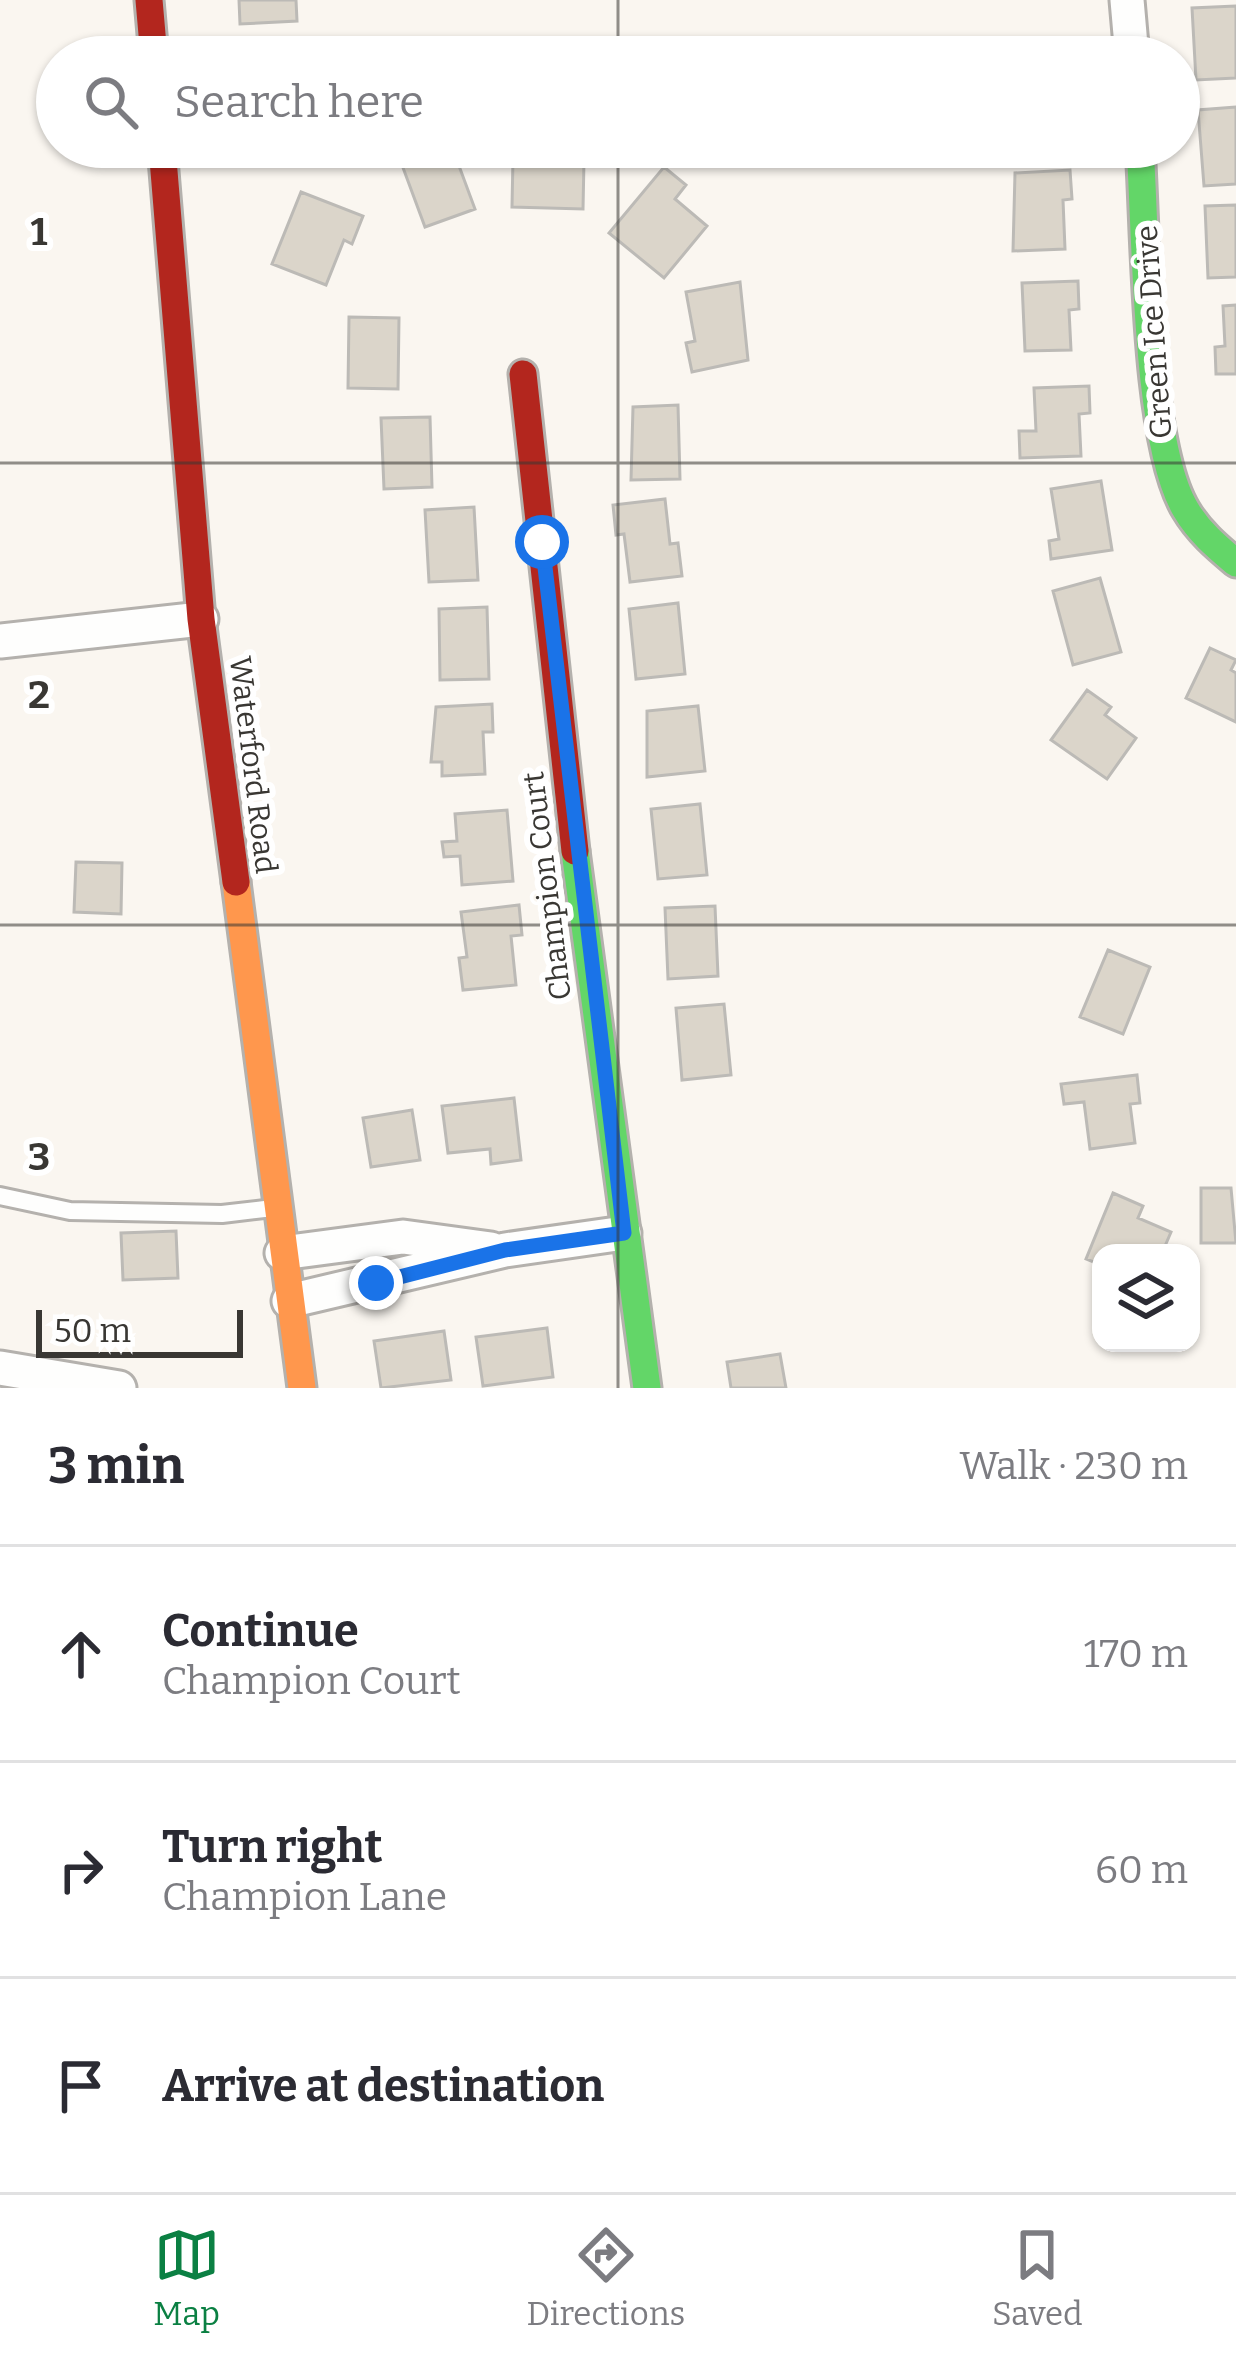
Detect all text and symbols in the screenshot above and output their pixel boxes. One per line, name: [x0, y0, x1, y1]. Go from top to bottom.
search box: [36, 36, 1200, 168]
icon: search: [78, 69, 144, 135]
text: Search here: [174, 75, 424, 129]
text: 1: [31, 209, 48, 255]
street label: Green Ice Drive: [1129, 224, 1179, 440]
route start: [515, 515, 569, 569]
street label: Waterford Road: [222, 654, 284, 876]
text: 2: [28, 672, 50, 718]
street label: Champion Court: [515, 770, 579, 1002]
text: 3: [28, 1134, 50, 1180]
map controls: [1092, 1244, 1200, 1352]
button: layers: [1092, 1244, 1200, 1352]
route end: [349, 1256, 403, 1310]
scale bar: [36, 1304, 243, 1357]
text: 50 m: [54, 1311, 131, 1351]
text: 3 min: [48, 1435, 184, 1497]
text: Walk · 230 m: [959, 1443, 1188, 1489]
text: Continue: [162, 1604, 359, 1658]
icon: ahead: [48, 1621, 114, 1687]
text: 170 m: [1084, 1631, 1188, 1677]
text: Champion Court: [162, 1658, 461, 1704]
text: Turn right: [162, 1820, 382, 1874]
icon: right: [48, 1837, 114, 1903]
text: 60 m: [1095, 1847, 1188, 1893]
text: Champion Lane: [162, 1874, 447, 1920]
icon: arrive: [48, 2053, 114, 2119]
text: Arrive at destination: [162, 2059, 604, 2113]
tab: Map: [153, 2222, 220, 2334]
tab: Directions: [527, 2222, 685, 2334]
tab: Saved: [992, 2222, 1083, 2334]

